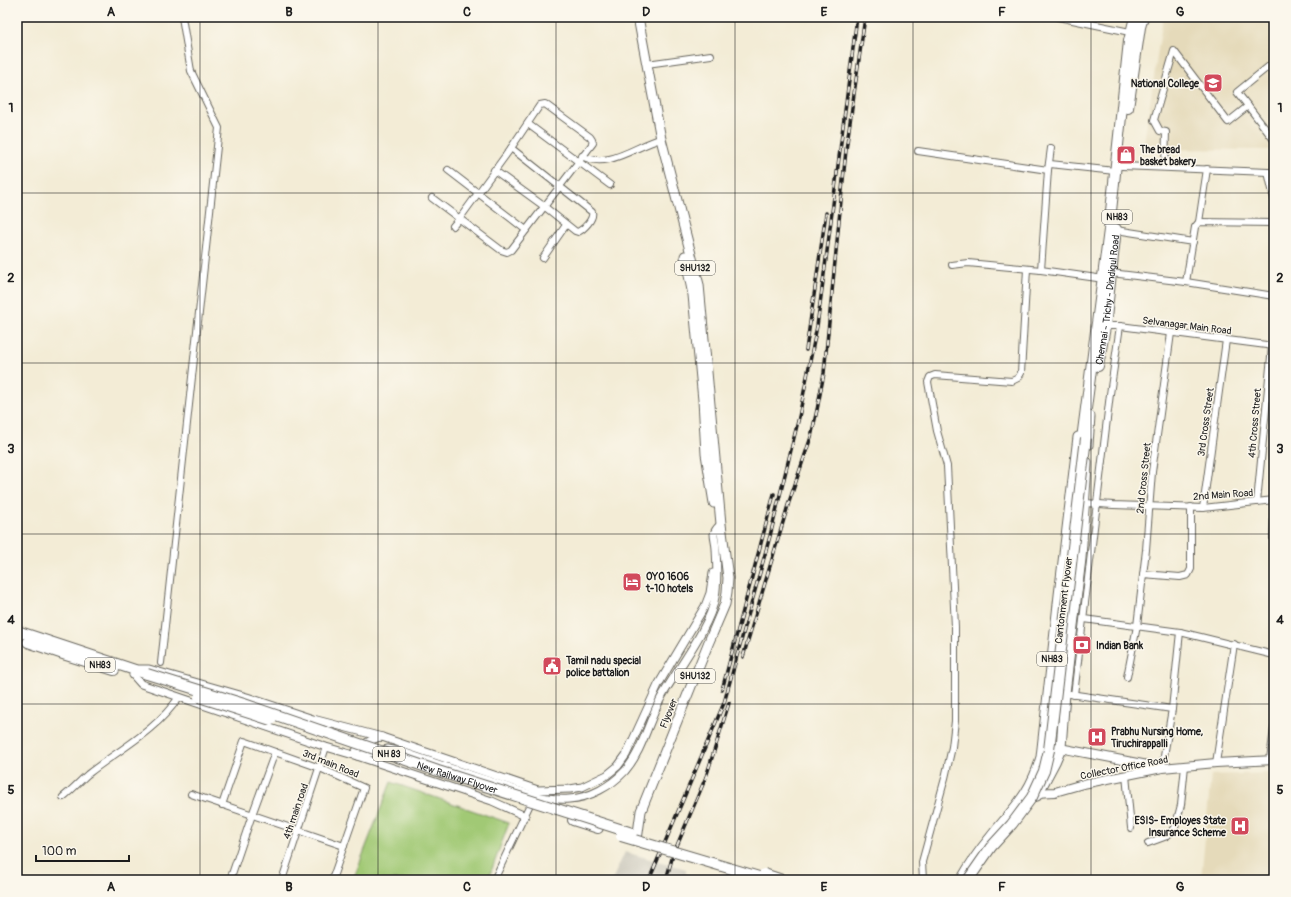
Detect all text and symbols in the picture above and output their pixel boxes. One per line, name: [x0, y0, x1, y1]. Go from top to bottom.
text: A: [107, 4, 116, 20]
text: B: [285, 4, 293, 20]
text: C: [463, 4, 471, 20]
text: D: [642, 4, 650, 20]
text: E: [821, 4, 828, 20]
text: F: [998, 4, 1006, 20]
text: G: [1176, 4, 1185, 20]
school or university icon: National College: [1202, 72, 1224, 94]
place label: National College: [1131, 78, 1200, 90]
text: 1: [8, 100, 14, 116]
text: 1: [1277, 100, 1283, 116]
shop icon: The bread basket bakery: [1115, 144, 1137, 166]
place label: The bread basket bakery: [1139, 144, 1197, 168]
road number: NH83: [1102, 210, 1132, 224]
street label: Chennai - Trichy - Dindigul Road: [1093, 234, 1122, 366]
road number: SHU132: [675, 261, 715, 275]
text: 2: [7, 270, 15, 286]
text: 2: [1276, 270, 1284, 286]
street label: Selvanagar Main Road: [1142, 315, 1232, 337]
street label: 3rd Cross Street: [1195, 386, 1217, 457]
street label: 4th Cross Street: [1246, 387, 1264, 458]
text: 3: [7, 441, 15, 457]
street label: 2nd Cross Street: [1134, 441, 1154, 514]
text: 3: [1276, 441, 1284, 457]
street label: 2nd Main Road: [1193, 487, 1254, 503]
street label: Cantonment Flyover: [1053, 556, 1075, 644]
hotel icon: OYO 1606 t-10 hotels: [621, 571, 643, 593]
place label: OYO 1606 t-10 hotels: [645, 571, 694, 595]
text: 4: [7, 612, 15, 628]
text: 4: [1276, 612, 1284, 628]
bank icon: Indian Bank: [1071, 634, 1093, 656]
place label: Indian Bank: [1096, 640, 1144, 652]
road number: NH83: [1037, 652, 1067, 666]
public building icon: Tamil nadu special police battalion: [541, 655, 563, 677]
place label: Tamil nadu special police battalion: [565, 655, 641, 679]
road number: NH83: [85, 658, 115, 672]
road number: SHU132: [675, 669, 715, 683]
street label: Flyover: [658, 696, 680, 730]
hospital icon: Prabhu Nursing Home, Tiruchirappalli: [1086, 726, 1108, 748]
place label: Prabhu Nursing Home, Tiruchirappalli: [1110, 726, 1203, 750]
street label: 3rd main Road: [301, 747, 361, 781]
road number: NH 83: [373, 747, 405, 761]
street label: Collector Office Road: [1079, 754, 1169, 782]
street label: New Railway Flyover: [415, 759, 499, 797]
text: 5: [7, 782, 15, 798]
street label: 4th main road: [281, 782, 311, 841]
text: 5: [1276, 782, 1284, 798]
place label: ESIS- Employes State Insurance Scheme: [1134, 815, 1227, 839]
hospital icon: ESIS- Employes State Insurance Scheme: [1229, 815, 1251, 837]
scale bar: [36, 837, 129, 863]
text: 100 m: [42, 844, 77, 859]
text: A: [107, 879, 116, 895]
text: B: [285, 879, 293, 895]
text: C: [463, 879, 471, 895]
text: D: [642, 879, 650, 895]
text: E: [821, 879, 828, 895]
text: F: [998, 879, 1006, 895]
text: G: [1176, 879, 1185, 895]

